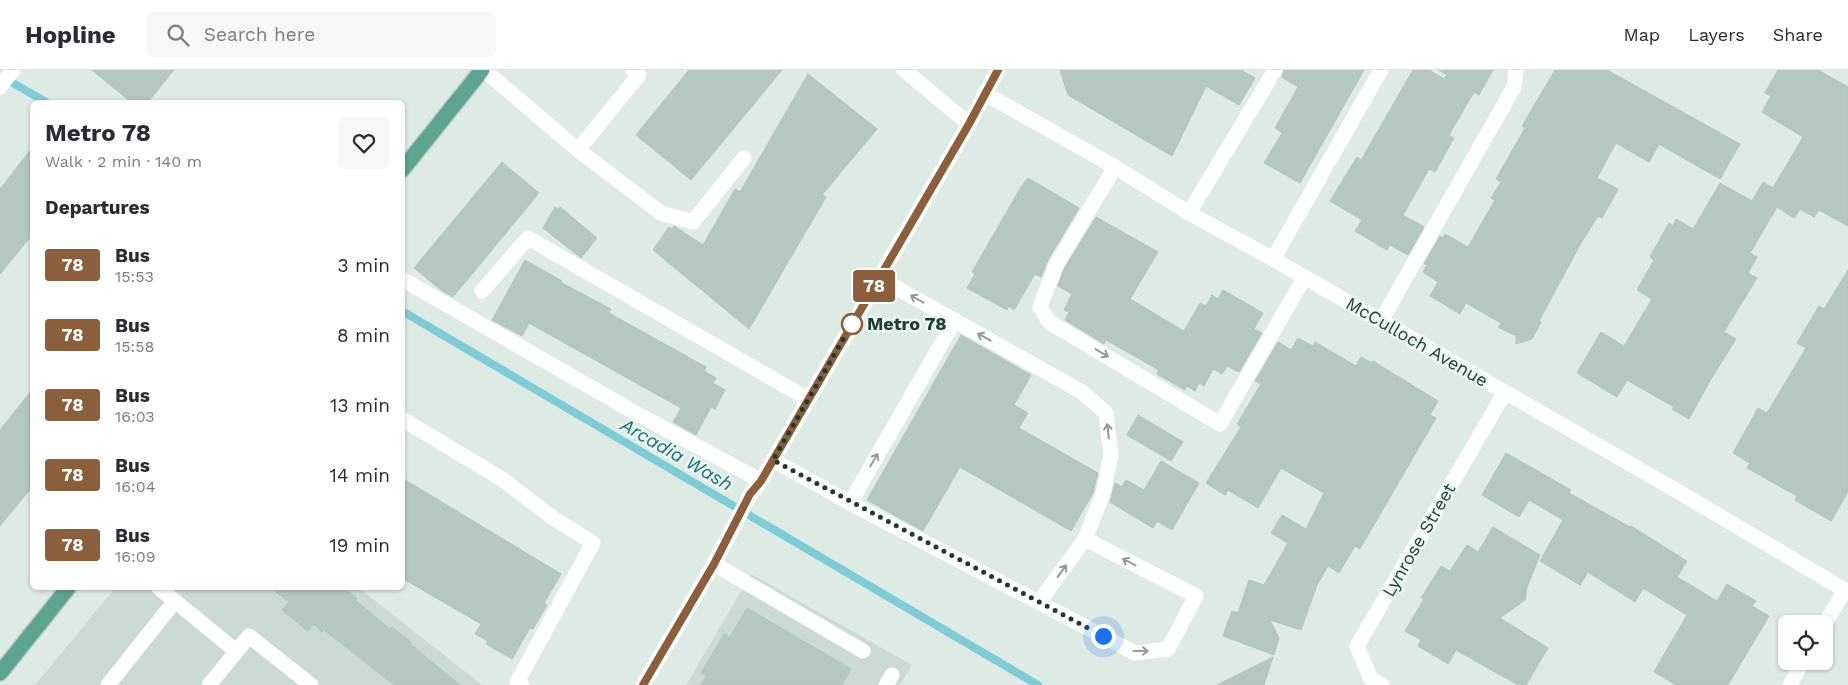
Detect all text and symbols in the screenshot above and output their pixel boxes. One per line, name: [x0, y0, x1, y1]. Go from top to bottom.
search box: [146, 12, 496, 57]
text: Hopline: [25, 21, 116, 49]
icon: search: [164, 21, 192, 49]
text: Search here: [204, 23, 315, 46]
text: Map: [1623, 24, 1660, 45]
text: Layers: [1688, 24, 1745, 45]
text: Share: [1773, 24, 1823, 45]
button: heart: [338, 117, 390, 169]
text: Metro 78: [45, 119, 151, 147]
text: Walk · 2 min · 140 m: [45, 152, 202, 171]
text: Departures: [45, 196, 150, 219]
text: Bus: [115, 244, 150, 267]
text: 78: [62, 254, 83, 275]
text: 3 min: [338, 254, 390, 277]
text: 15:53: [115, 267, 154, 286]
line badge: 78: [852, 270, 896, 302]
text: 78: [863, 275, 885, 296]
street label: McCulloch Avenue: [1342, 292, 1492, 391]
one-way arrow: [910, 293, 924, 303]
marker: Metro 78: [841, 313, 863, 335]
place label: Metro 78: [867, 313, 946, 334]
text: Bus: [115, 314, 150, 337]
text: 78: [62, 324, 83, 345]
text: 8 min: [337, 324, 390, 347]
one-way arrow: [978, 331, 992, 341]
text: 15:58: [115, 337, 154, 356]
one-way arrow: [1094, 349, 1108, 359]
text: Bus: [115, 384, 150, 407]
text: 78: [62, 394, 83, 415]
text: 13 min: [330, 394, 390, 417]
text: 16:03: [115, 407, 155, 426]
water label: Arcadia Wash: [616, 413, 737, 496]
one-way arrow: [1103, 423, 1113, 439]
text: Bus: [115, 454, 150, 477]
one-way arrow: [870, 454, 880, 468]
text: 78: [62, 464, 83, 485]
text: 14 min: [330, 464, 390, 487]
text: 16:04: [115, 477, 155, 496]
street label: Lynrose Street: [1378, 479, 1460, 600]
text: Bus: [115, 524, 150, 547]
text: 78: [62, 534, 83, 555]
text: 19 min: [329, 534, 390, 557]
text: 16:09: [115, 547, 156, 566]
one-way arrow: [1122, 557, 1137, 566]
one-way arrow: [1057, 564, 1067, 578]
map controls: [1778, 615, 1833, 670]
button: locate: [1778, 615, 1833, 670]
your location: [1091, 624, 1116, 649]
one-way arrow: [1133, 646, 1149, 656]

